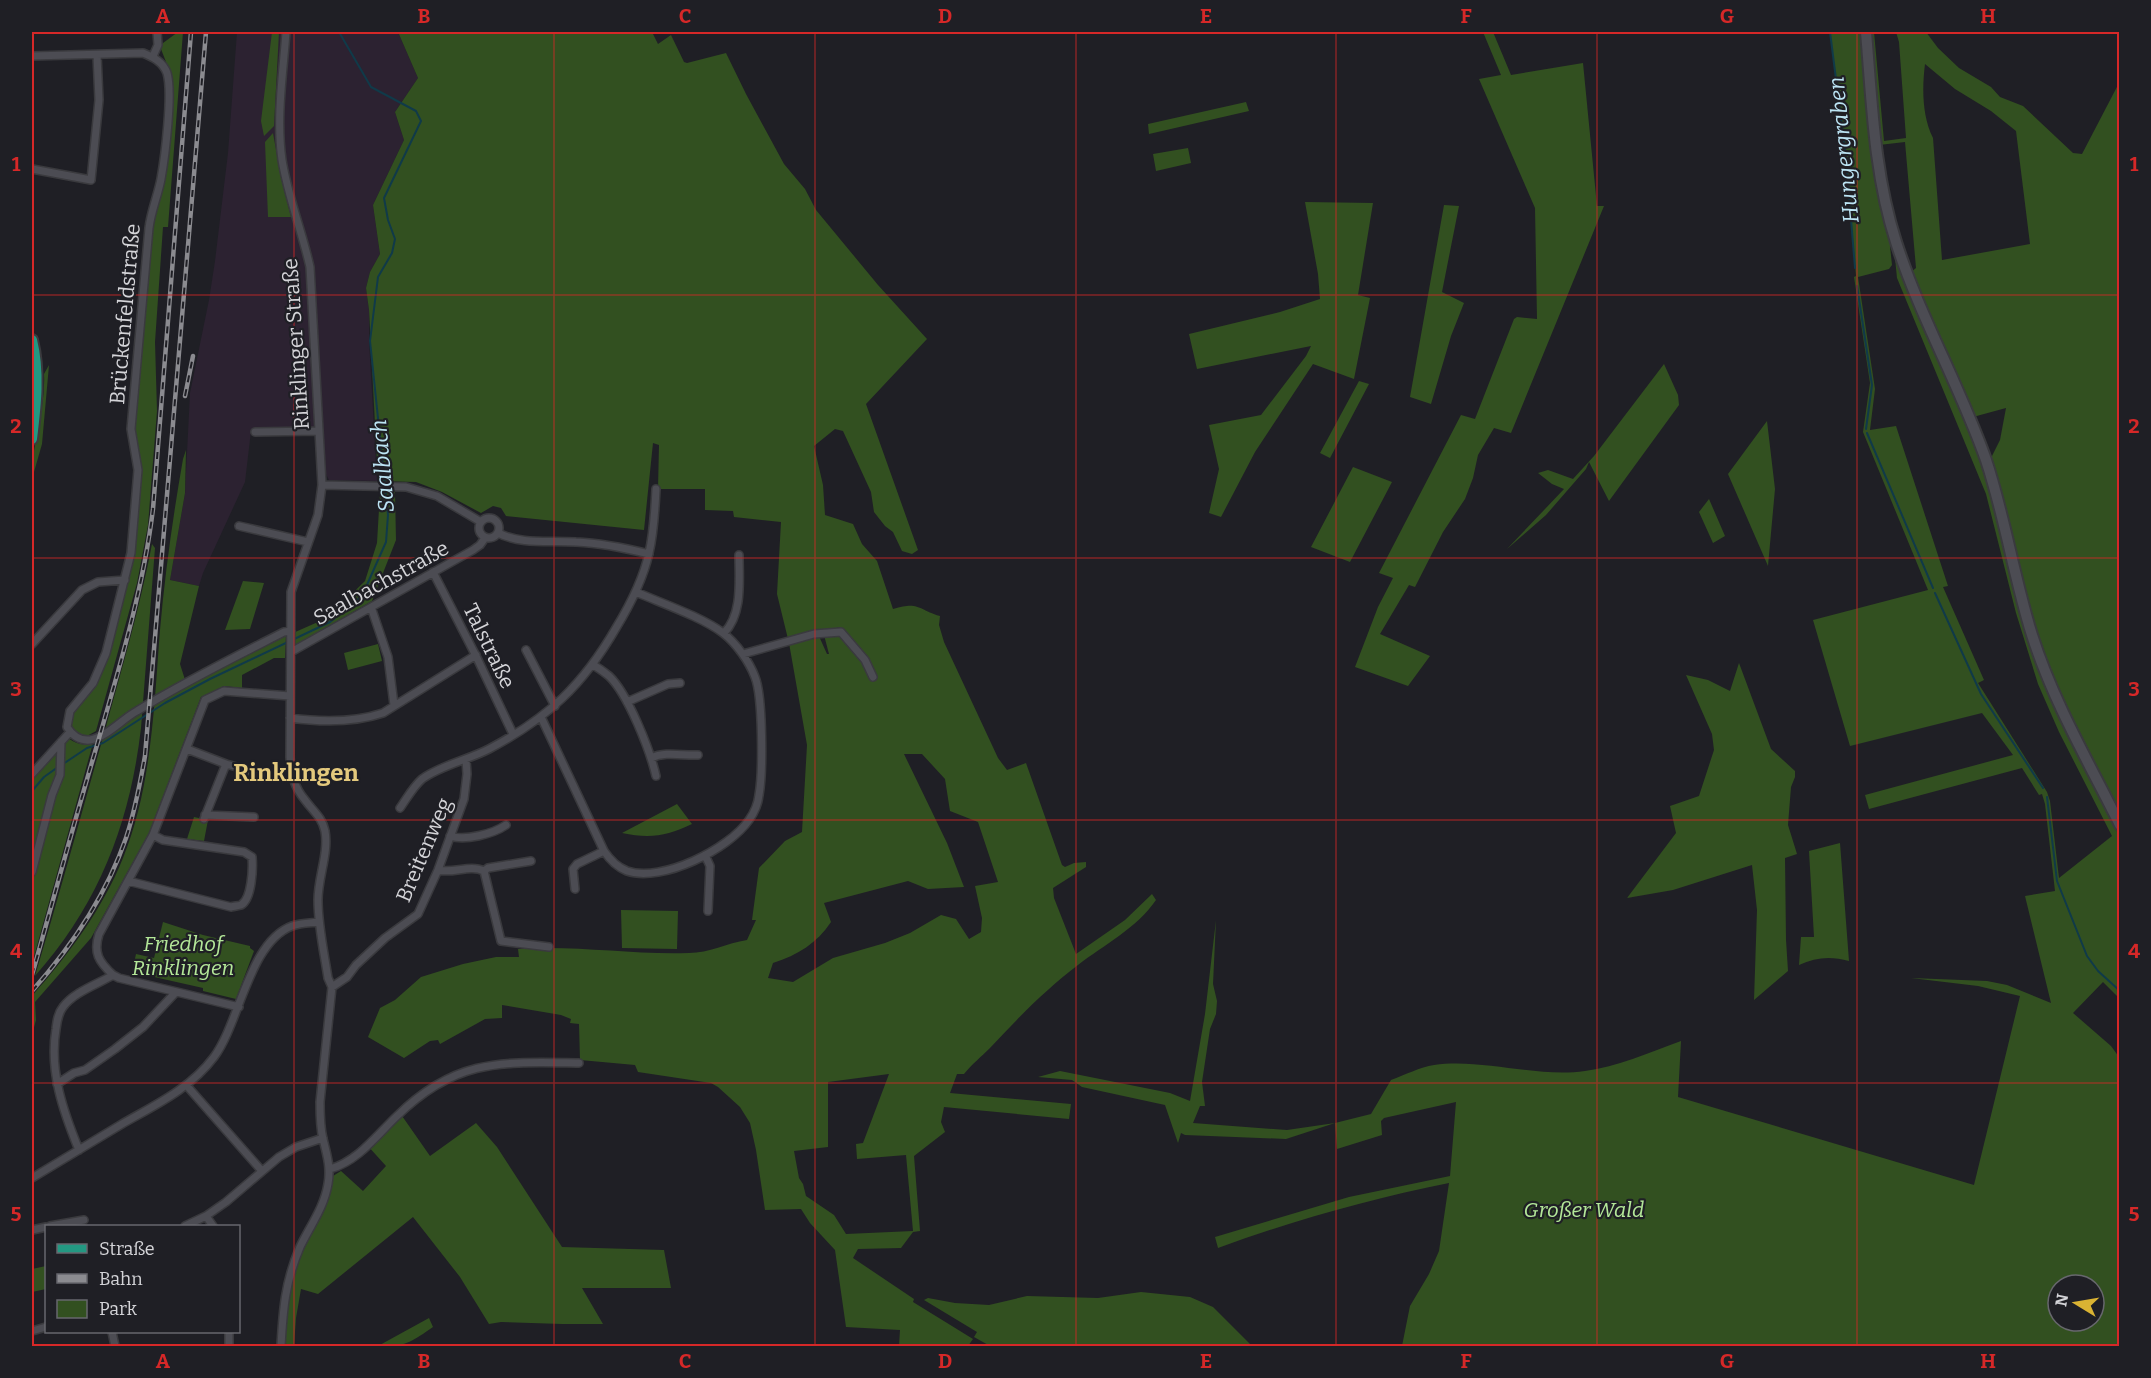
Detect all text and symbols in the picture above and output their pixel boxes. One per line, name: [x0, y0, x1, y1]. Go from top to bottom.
text: A: [156, 4, 171, 28]
text: B: [418, 4, 431, 28]
text: C: [679, 4, 691, 28]
text: D: [938, 4, 952, 28]
text: E: [1200, 4, 1212, 28]
text: F: [1460, 4, 1472, 28]
text: G: [1720, 4, 1734, 28]
text: H: [1980, 4, 1996, 28]
water label: Hungergraben: [1822, 75, 1865, 224]
text: 1: [12, 152, 21, 176]
text: 1: [2130, 152, 2139, 176]
street label: Brückenfeldstraße: [104, 222, 146, 406]
street label: Rinklinger Straße: [277, 257, 315, 431]
text: 2: [10, 414, 22, 438]
text: 2: [2128, 414, 2140, 438]
water label: Saalbach: [365, 418, 400, 513]
street label: Saalbachstraße: [309, 535, 453, 631]
street label: Talstraße: [457, 599, 521, 693]
text: 3: [10, 677, 22, 701]
text: 3: [2128, 677, 2140, 701]
district label: Rinklingen: [233, 759, 359, 787]
street label: Breitenweg: [390, 794, 458, 906]
park label: Friedhof Rinklingen: [132, 931, 234, 981]
text: 4: [10, 939, 22, 963]
text: 4: [2128, 939, 2140, 963]
park label: Großer Wald: [1524, 1197, 1644, 1223]
text: 5: [11, 1202, 22, 1226]
text: 5: [2129, 1202, 2140, 1226]
legend: [45, 1225, 240, 1333]
text: Straße: [99, 1238, 155, 1260]
text: Bahn: [99, 1268, 143, 1290]
north arrow: [2046, 1273, 2106, 1333]
text: N: [2051, 1292, 2072, 1308]
text: Park: [99, 1298, 138, 1320]
text: A: [156, 1349, 171, 1373]
text: B: [418, 1349, 431, 1373]
text: C: [679, 1349, 691, 1373]
text: D: [938, 1349, 952, 1373]
text: E: [1200, 1349, 1212, 1373]
text: F: [1460, 1349, 1472, 1373]
text: G: [1720, 1349, 1734, 1373]
text: H: [1980, 1349, 1996, 1373]

